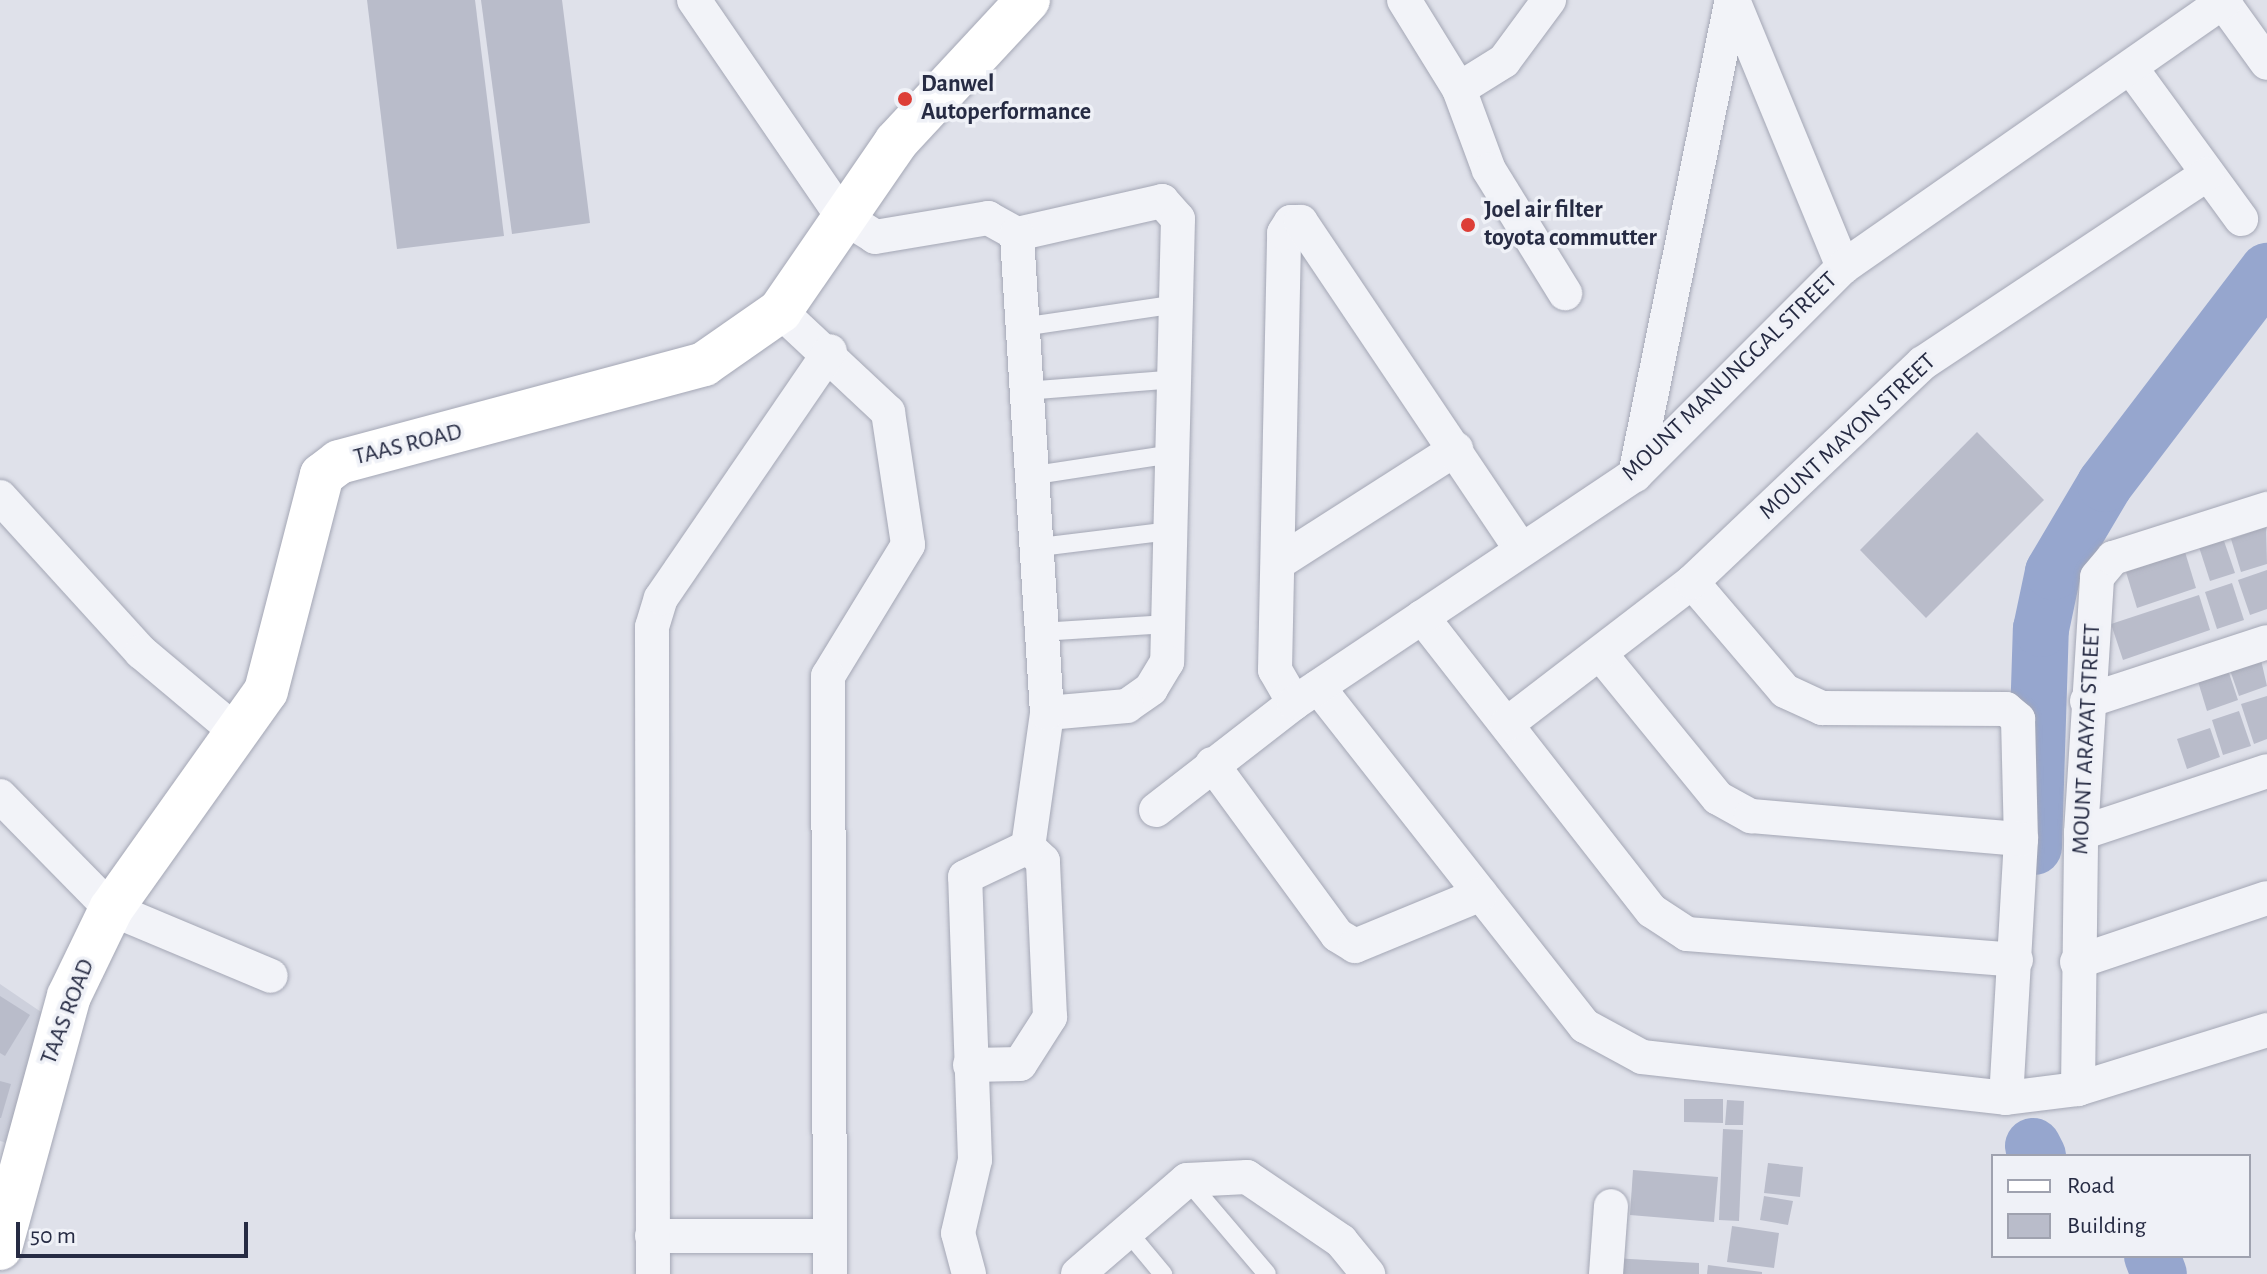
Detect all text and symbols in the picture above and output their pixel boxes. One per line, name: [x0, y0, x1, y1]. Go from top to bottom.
place label: Danwel Autoperformance: [921, 71, 1091, 127]
marker: Danwel Autoperformance: [896, 90, 914, 108]
place label: Joel air filter toyota commutter: [1484, 197, 1657, 253]
marker: Joel air filter toyota commutter: [1459, 216, 1477, 234]
street label: MOUNT MANUNGGAL STREET: [1616, 266, 1844, 488]
street label: MOUNT MAYON STREET: [1754, 348, 1942, 526]
street label: TAAS ROAD: [351, 418, 465, 472]
street label: MOUNT ARAYAT STREET: [2067, 623, 2107, 855]
street label: TAAS ROAD: [35, 955, 101, 1069]
legend: [1991, 1154, 2251, 1258]
text: Road: [2067, 1174, 2115, 1198]
scale bar: [20, 1206, 252, 1256]
text: Building: [2067, 1214, 2146, 1238]
text: 50 m: [30, 1224, 76, 1248]

